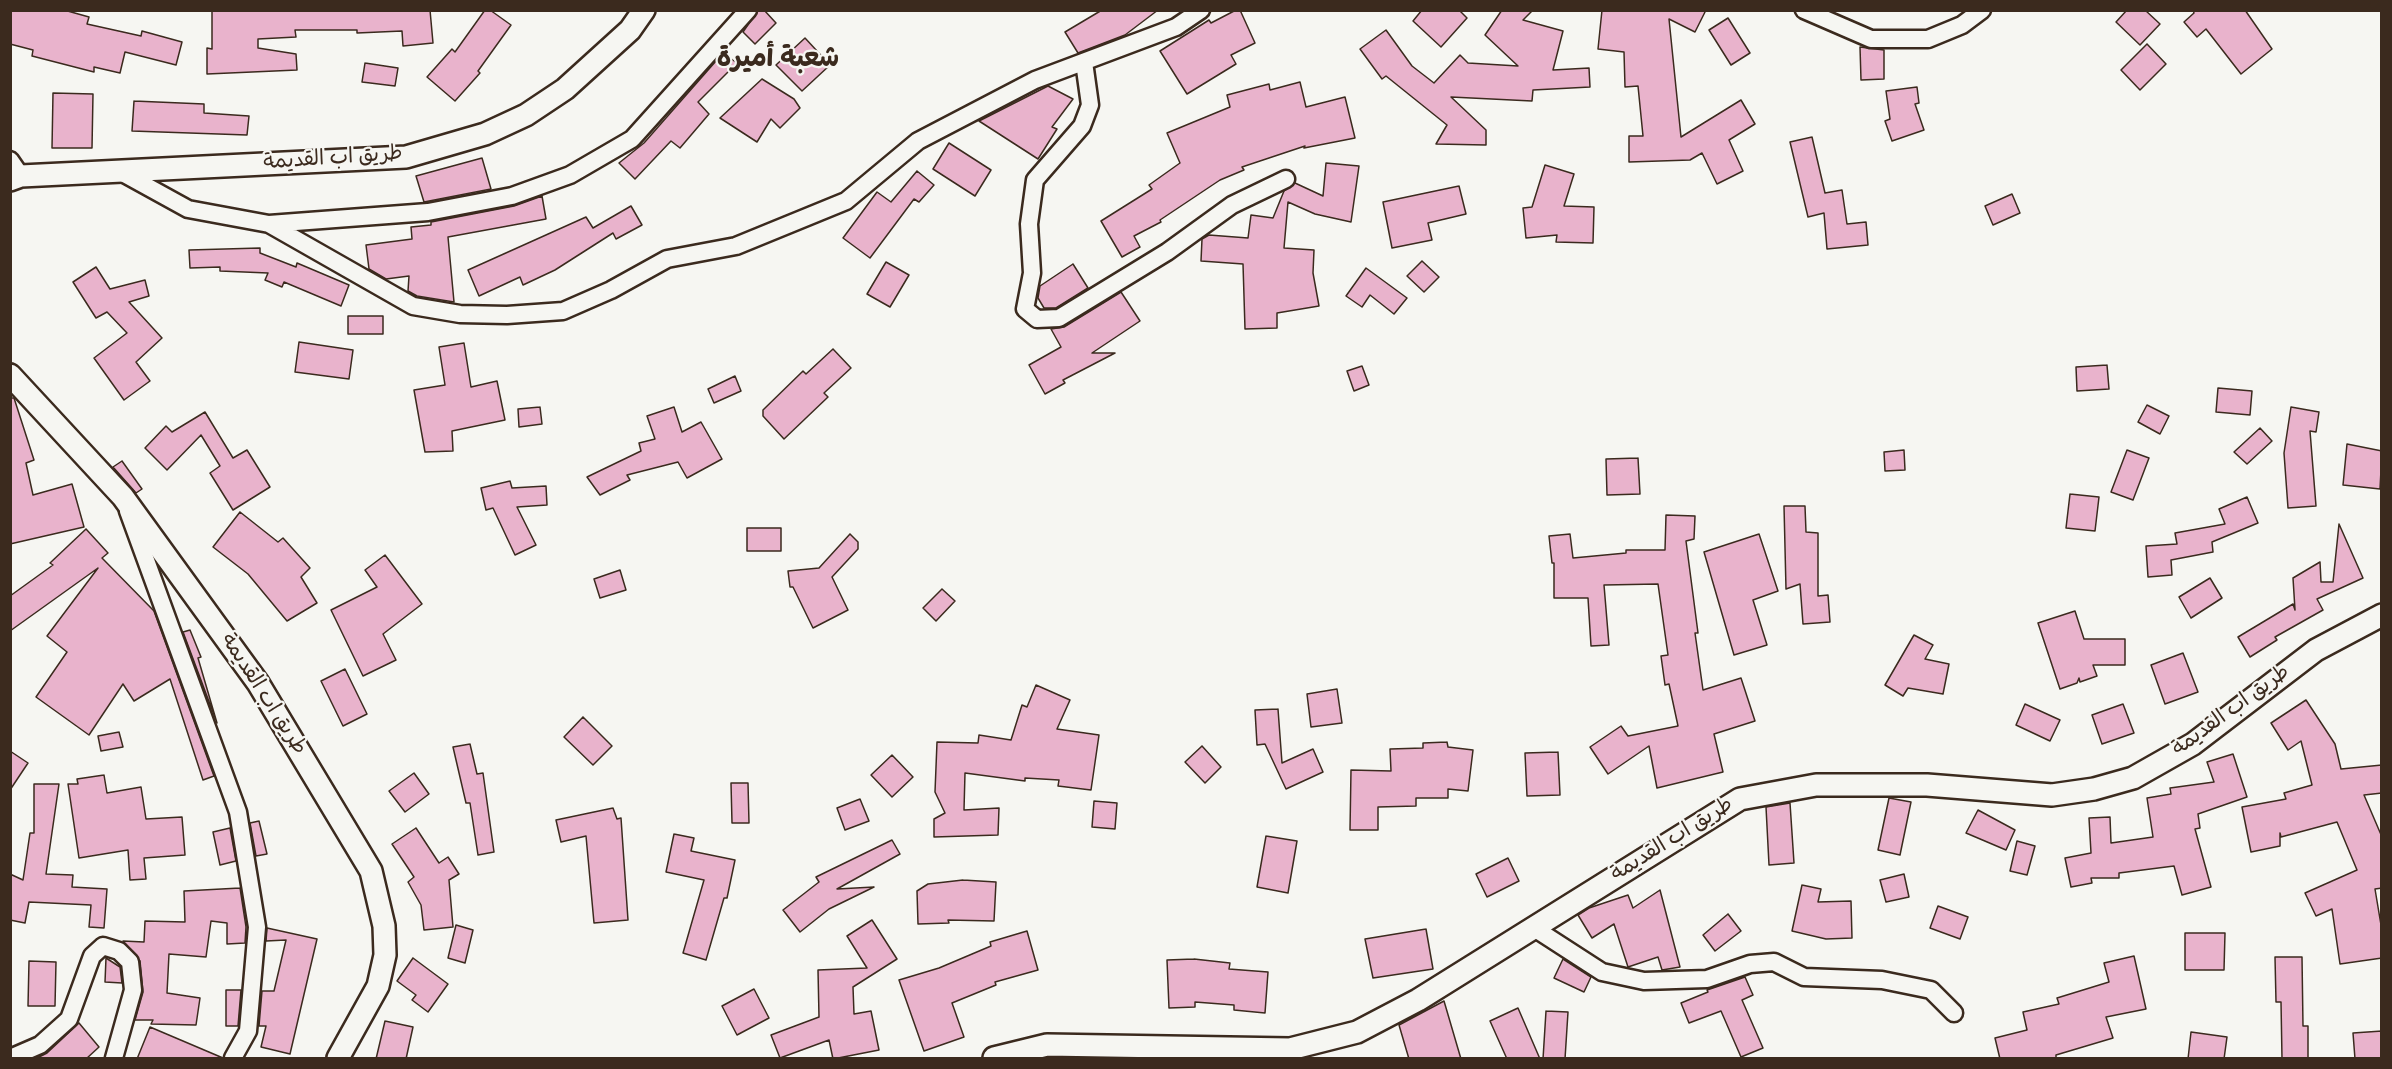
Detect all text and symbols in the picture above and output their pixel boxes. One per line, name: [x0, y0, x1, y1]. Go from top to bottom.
district label: شعبة أميرة: [717, 46, 839, 78]
street label: طريق اب القديمة: [263, 143, 403, 177]
street label: طريق اب القديمة: [213, 630, 311, 760]
street label: طريق اب القديمة: [2168, 661, 2296, 763]
street label: طريق اب القديمة: [1607, 793, 1739, 889]

